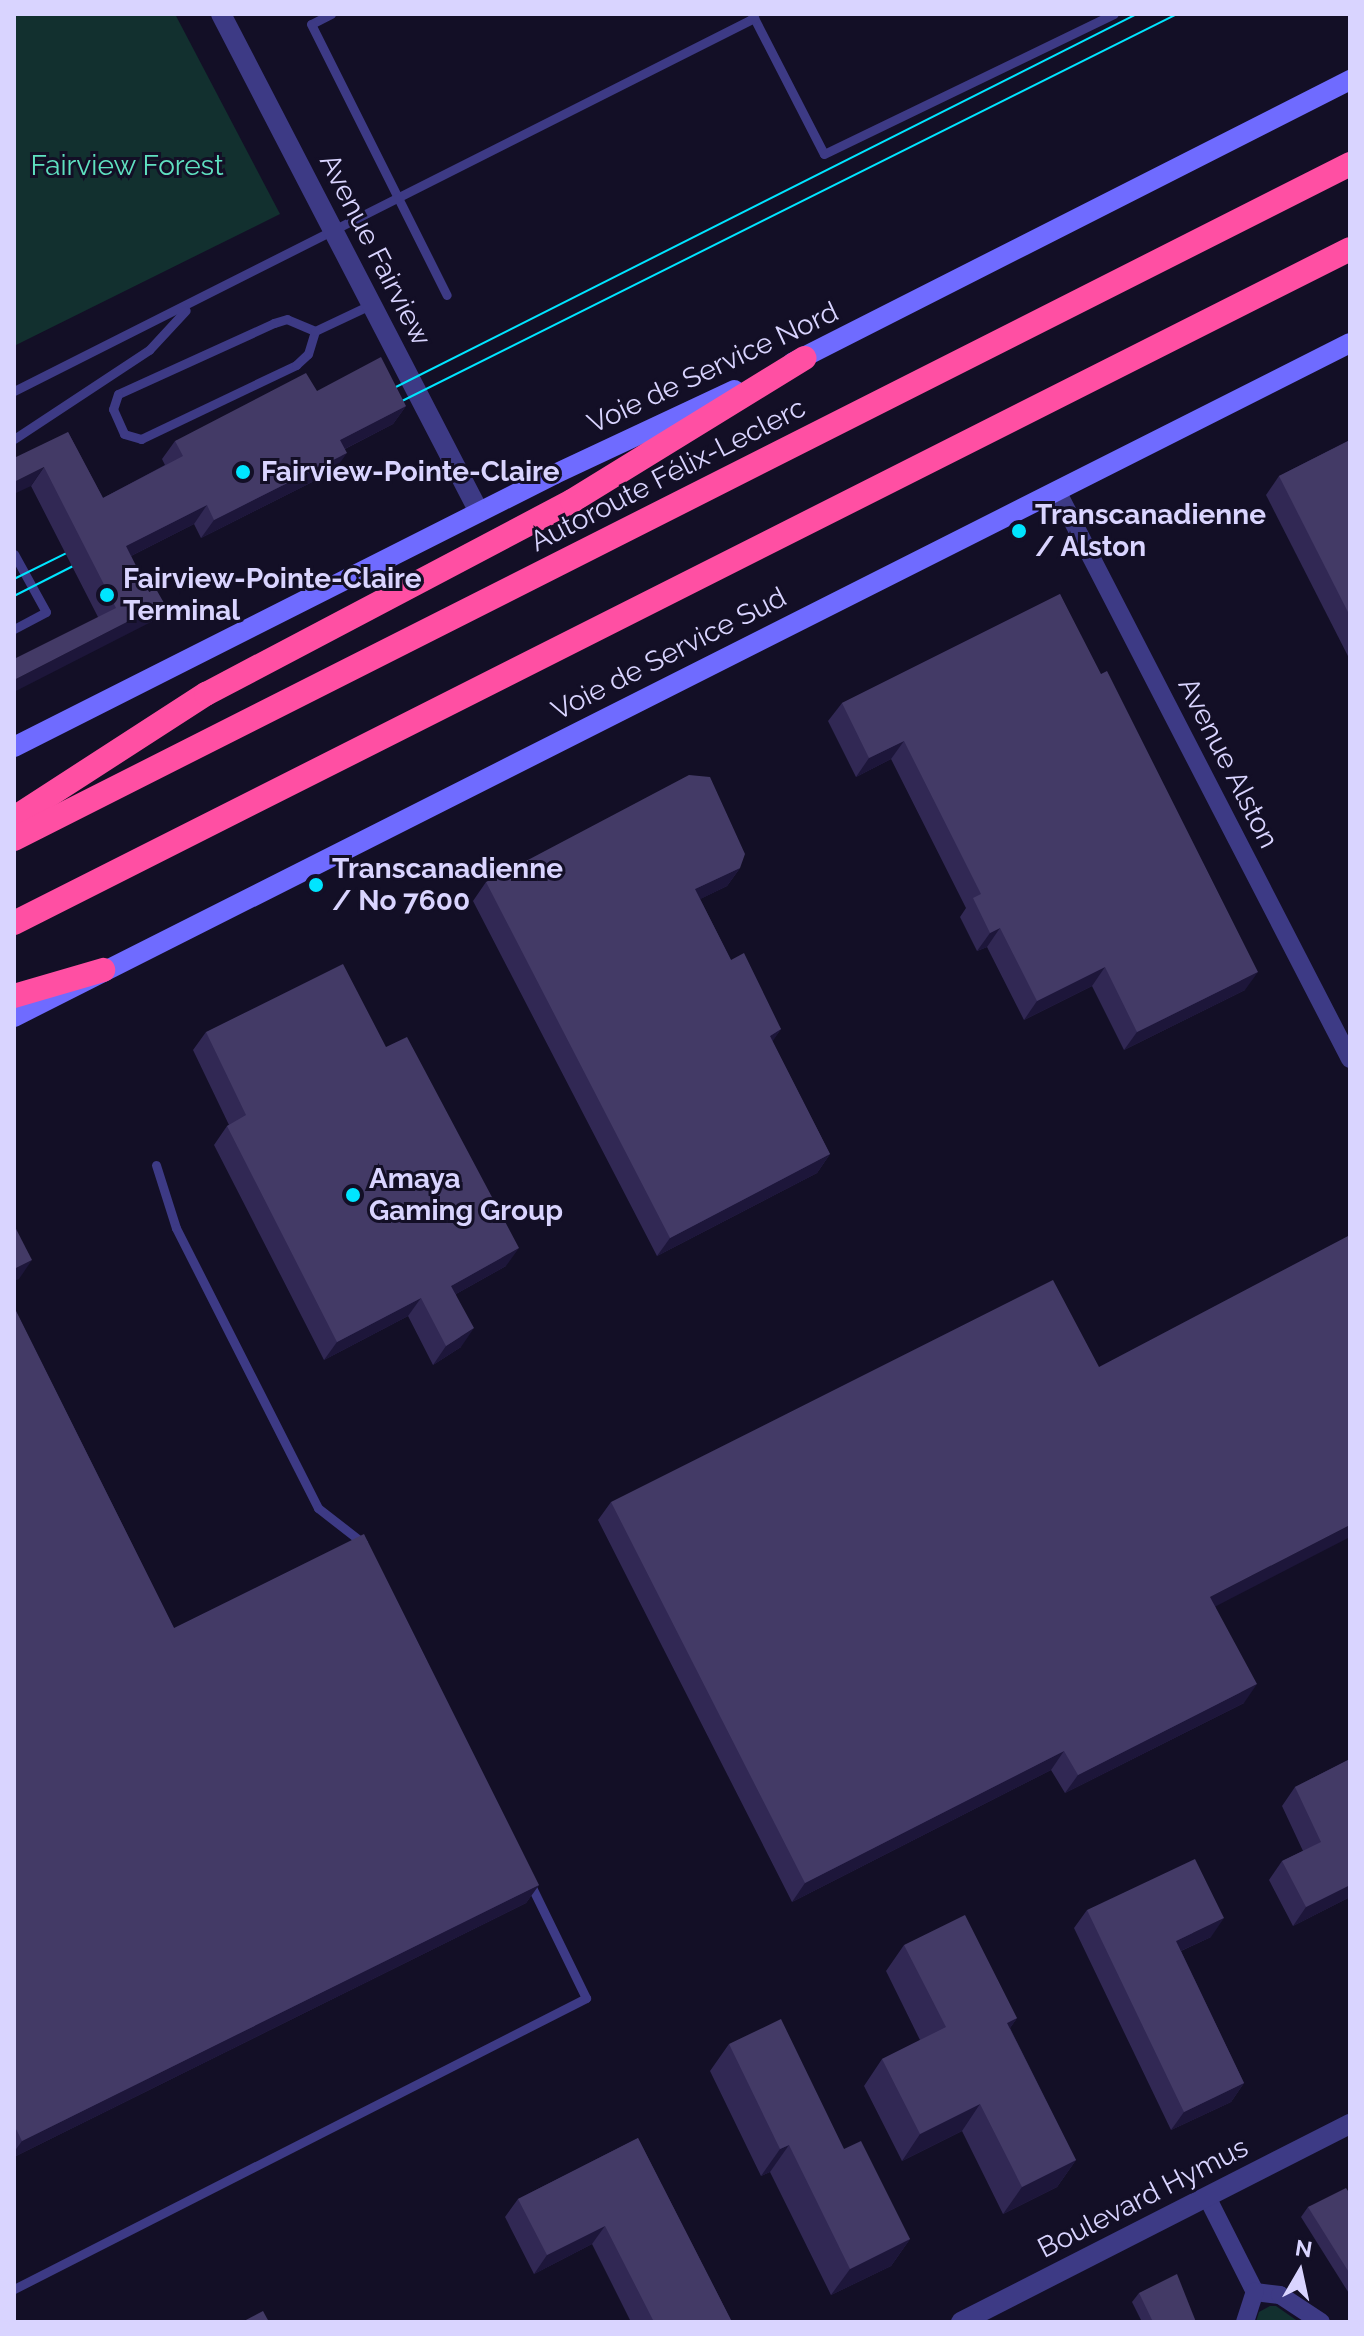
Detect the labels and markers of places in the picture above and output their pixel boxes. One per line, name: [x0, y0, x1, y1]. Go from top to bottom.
place label: Fairview-Pointe-Claire: [261, 455, 560, 489]
marker: Fairview-Pointe-Claire: [232, 461, 254, 483]
place label: Transcanadienne / Alston: [1035, 498, 1266, 564]
marker: Transcanadienne / Alston: [1010, 522, 1028, 540]
place label: Fairview-Pointe-Claire Terminal: [123, 562, 422, 628]
marker: Fairview-Pointe-Claire Terminal: [98, 586, 116, 604]
place label: Transcanadienne / No 7600: [332, 852, 563, 918]
marker: Transcanadienne / No 7600: [307, 876, 325, 894]
place label: Amaya Gaming Group: [369, 1162, 563, 1228]
marker: Amaya Gaming Group: [344, 1186, 362, 1204]

